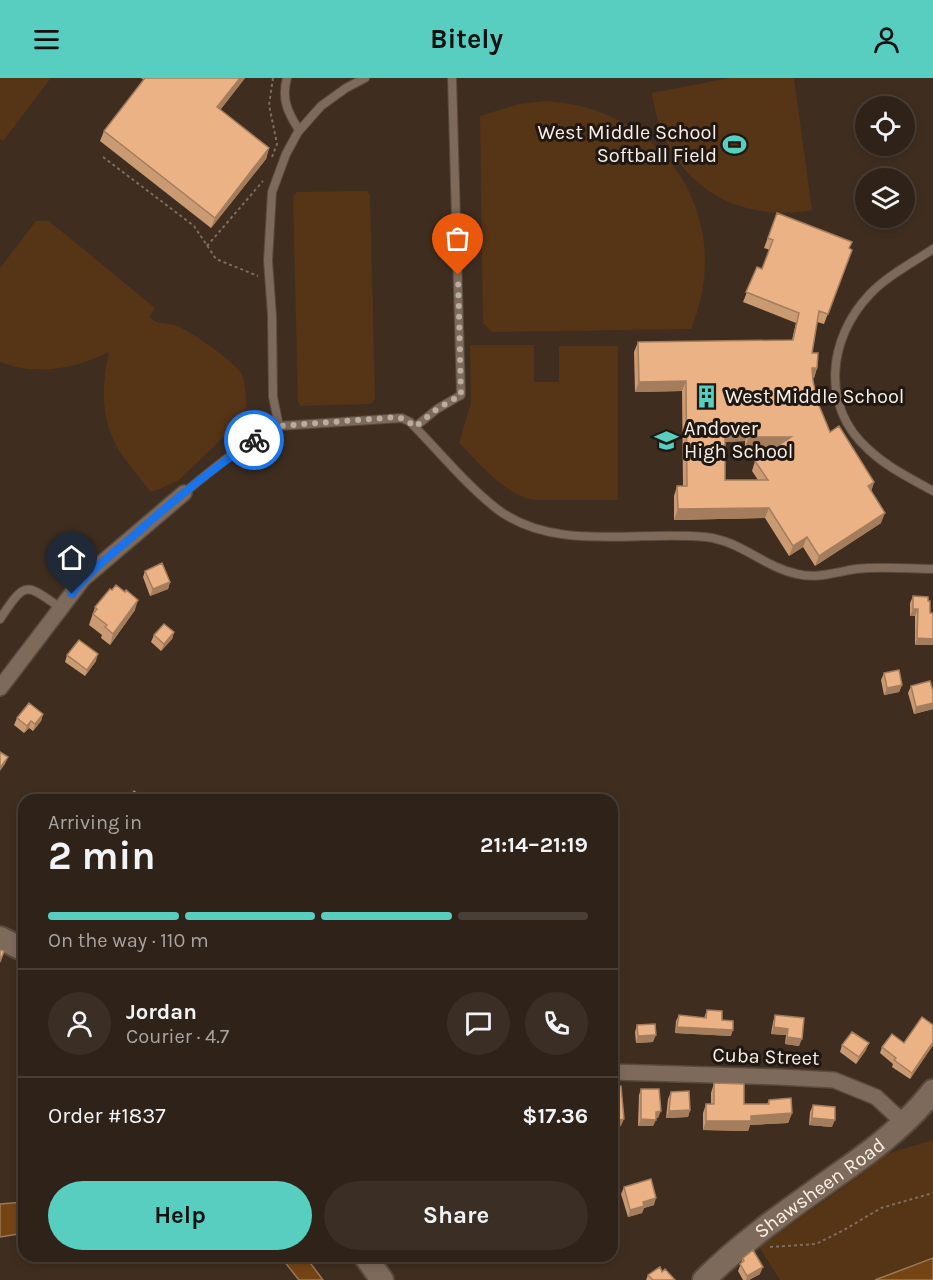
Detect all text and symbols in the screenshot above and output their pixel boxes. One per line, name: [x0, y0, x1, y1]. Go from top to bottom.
icon: menu: [30, 23, 63, 56]
text: Bitely: [430, 23, 503, 55]
icon: person: [870, 23, 903, 56]
map controls: [855, 96, 915, 228]
button: locate: [855, 96, 915, 156]
place label: West Middle School Softball Field: [538, 121, 717, 167]
sports icon: West Middle School Softball Field: [722, 131, 748, 157]
button: layers: [855, 168, 915, 228]
pin: [432, 213, 483, 275]
icon: bag: [441, 222, 474, 255]
building icon: West Middle School: [694, 383, 720, 409]
place label: West Middle School: [725, 385, 904, 408]
courier: [224, 410, 284, 470]
place label: Andover High School: [684, 417, 793, 463]
icon: bike: [238, 424, 271, 457]
school or university icon: Andover High School: [653, 427, 679, 453]
pin: [46, 532, 97, 594]
icon: home: [55, 541, 88, 574]
text: Arriving in: [48, 811, 142, 834]
text: 21:14–21:19: [480, 832, 588, 858]
text: 2 min: [48, 833, 156, 879]
text: On the way · 110 m: [48, 929, 209, 952]
button: person: [48, 992, 111, 1055]
button: chat: [447, 992, 510, 1055]
button: phone: [525, 992, 588, 1055]
text: Jordan: [126, 999, 197, 1025]
text: Courier · 4.7: [126, 1025, 229, 1048]
street label: Cuba Street: [712, 1043, 820, 1070]
text: Order #1837: [48, 1103, 166, 1129]
text: $17.36: [522, 1103, 588, 1129]
street label: Shawsheen Road: [750, 1133, 890, 1243]
button: Help: [48, 1181, 312, 1250]
button: Share: [324, 1181, 588, 1250]

